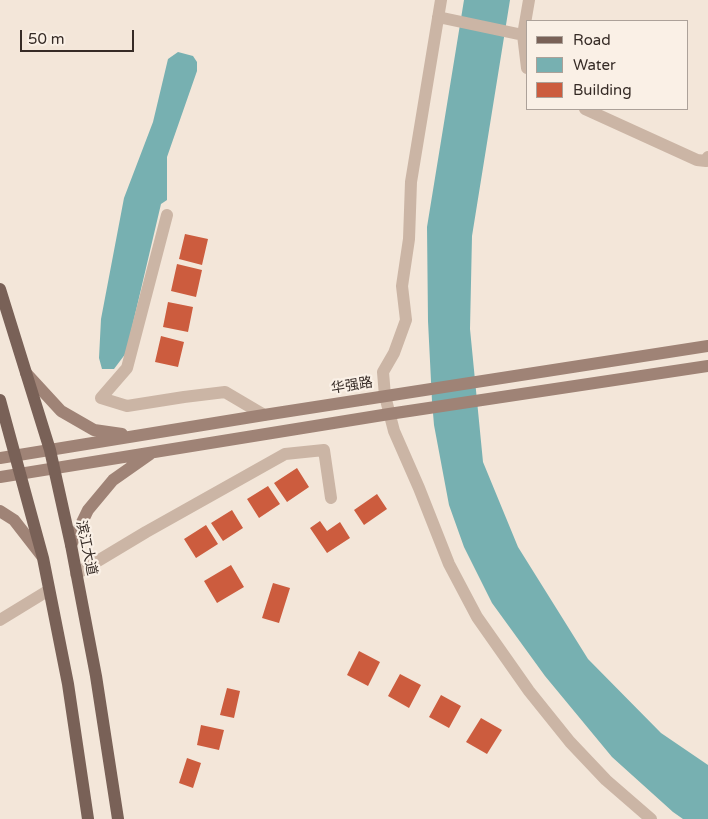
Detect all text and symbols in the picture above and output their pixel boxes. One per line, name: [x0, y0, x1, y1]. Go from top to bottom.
scale bar: [22, 20, 136, 52]
legend: [526, 20, 688, 110]
text: 50 m: [28, 30, 65, 48]
text: Road: [573, 31, 611, 49]
text: Water: [573, 56, 616, 74]
text: Building: [573, 81, 632, 99]
street label: 华强路: [330, 374, 374, 398]
street label: 滨江大道: [72, 519, 100, 577]

